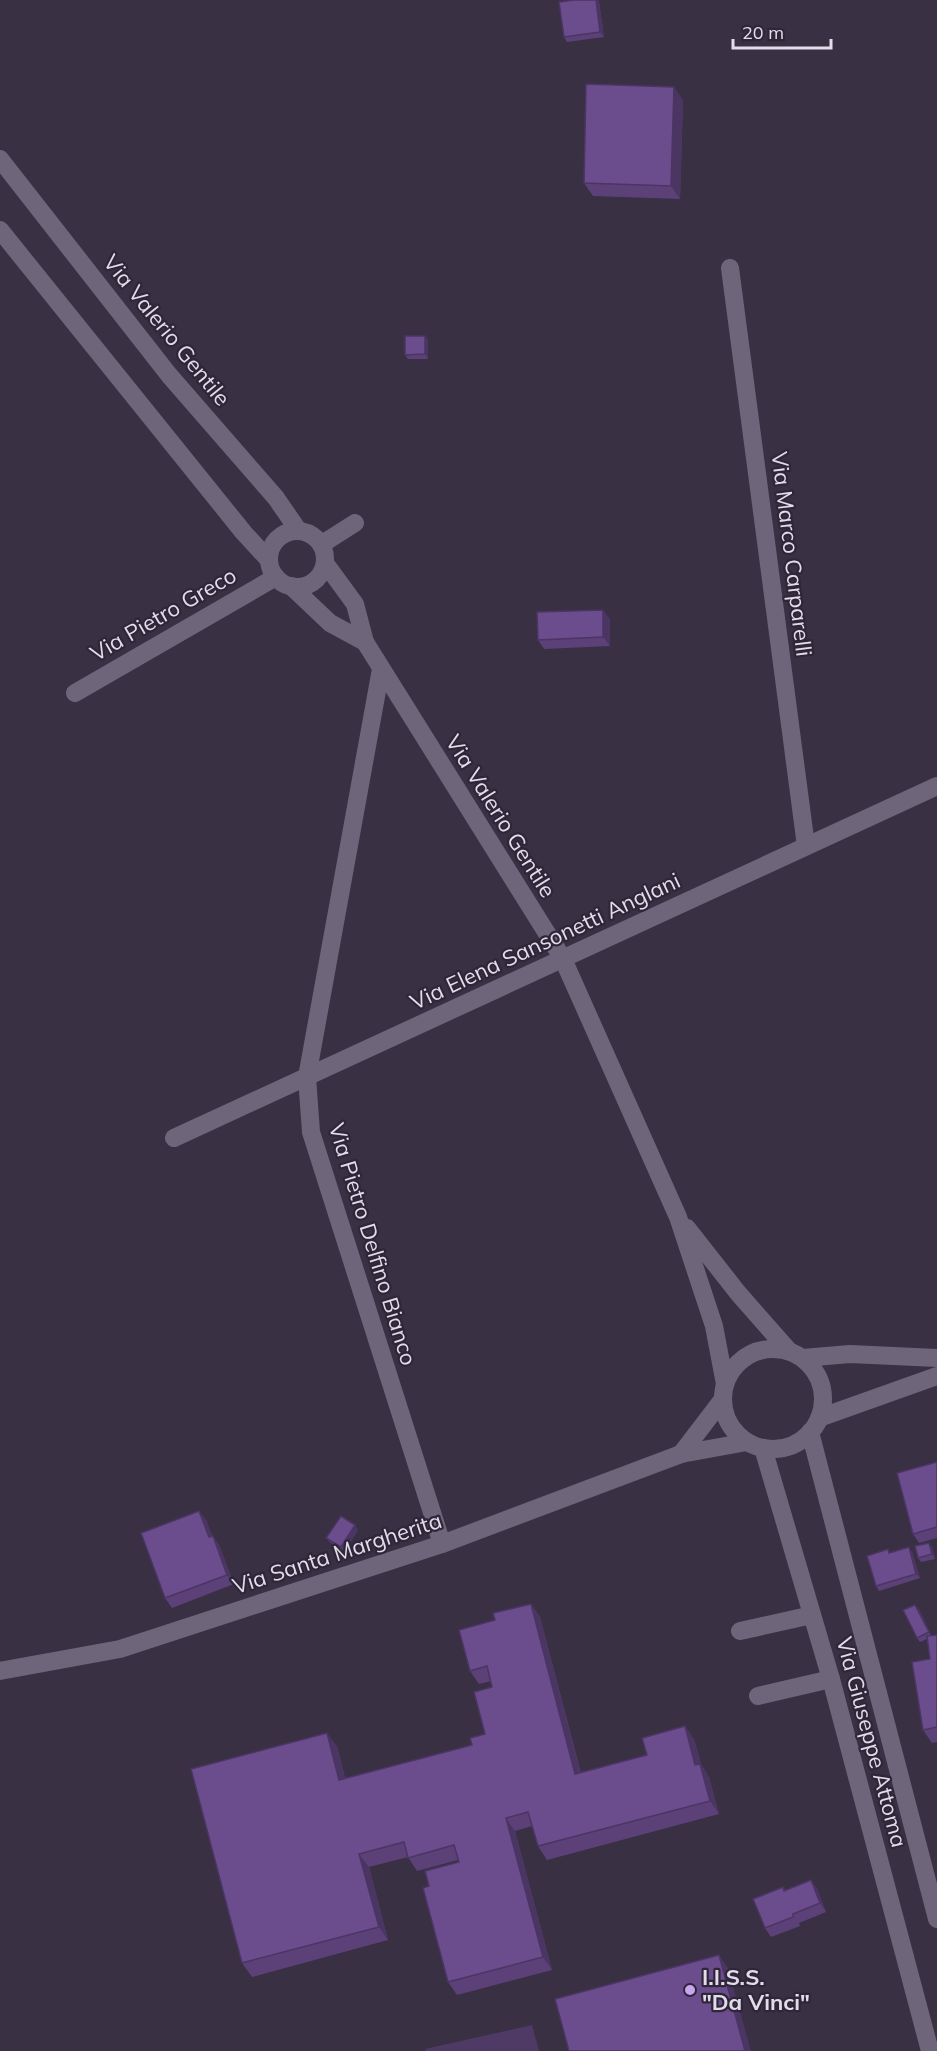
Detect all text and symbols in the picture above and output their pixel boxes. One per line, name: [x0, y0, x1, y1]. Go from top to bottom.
scale bar: [733, 12, 830, 50]
text: 20 m: [742, 21, 784, 44]
street label: Via Valerio Gentile: [97, 249, 237, 411]
street label: Via Marco Carparelli: [766, 450, 818, 658]
street label: Via Pietro Greco: [85, 561, 241, 667]
street label: Via Valerio Gentile: [440, 729, 562, 903]
street label: Via Elena Sansonetti Anglani: [406, 866, 684, 1016]
street label: Via Pietro Delfino Bianco: [323, 1119, 423, 1369]
street label: Via Santa Margherita: [229, 1506, 445, 1600]
street label: Via Giuseppe Attoma: [830, 1634, 914, 1850]
place label: I.I.S.S. "Da Vinci": [702, 1963, 810, 2016]
marker: I.I.S.S. "Da Vinci": [683, 1983, 697, 1997]

